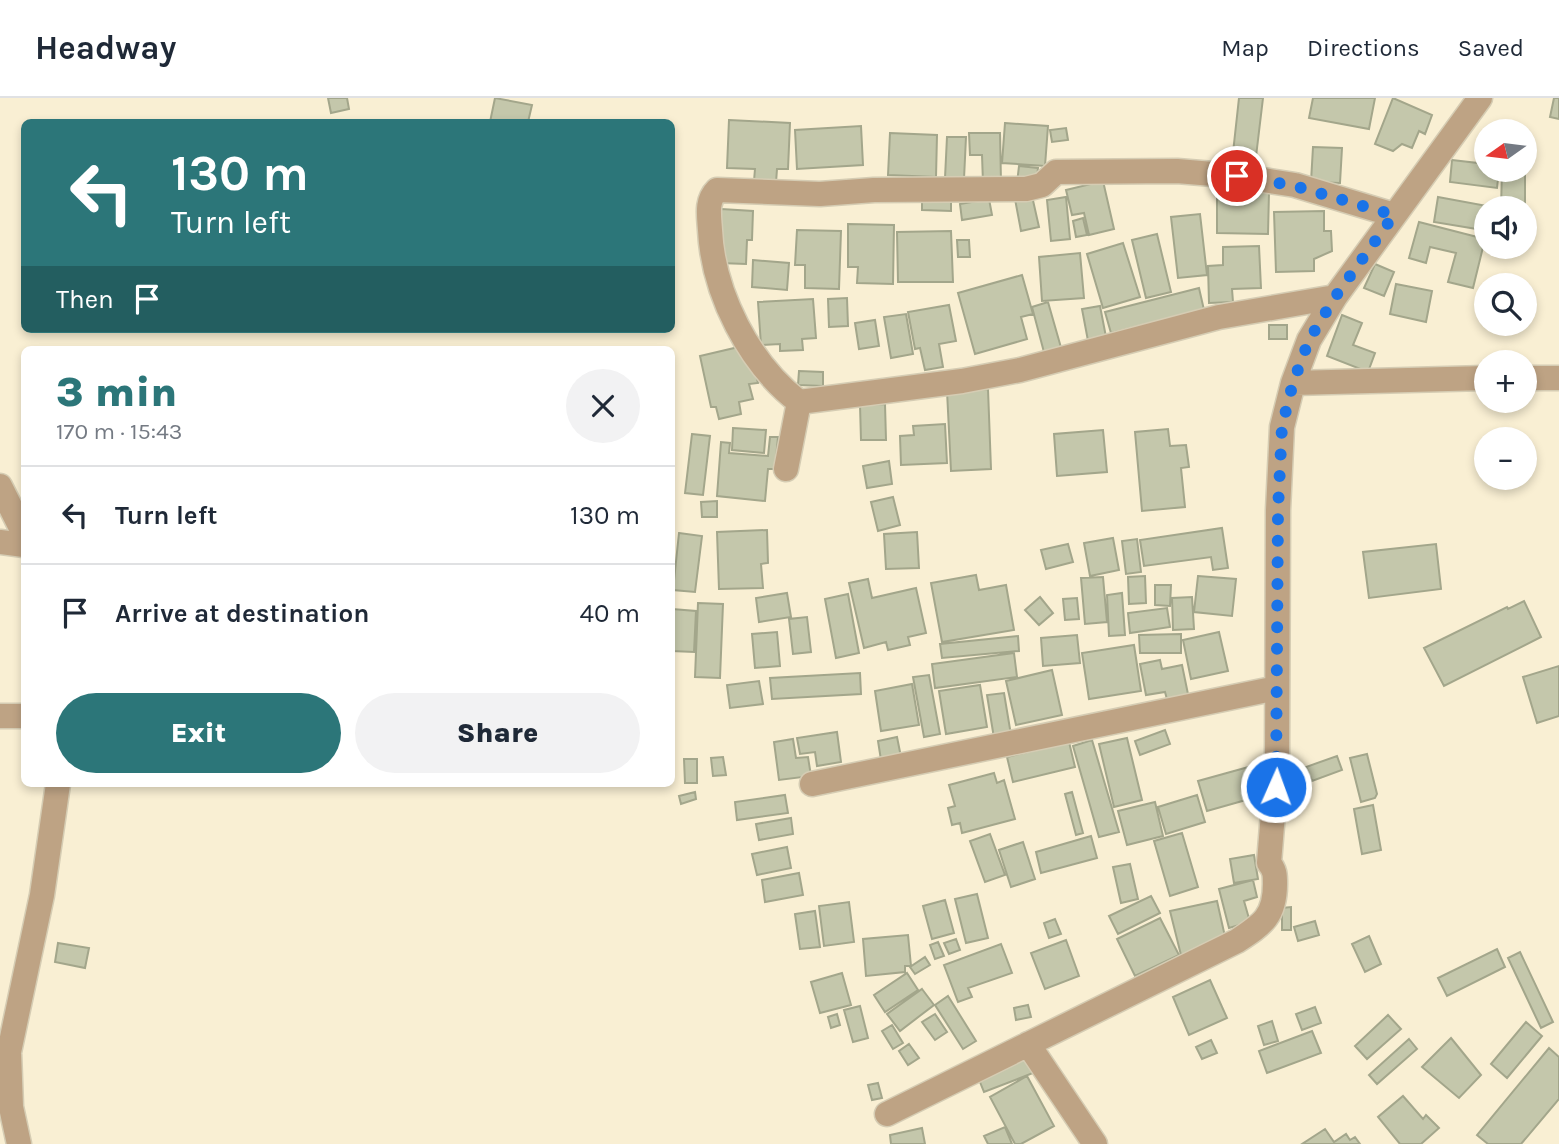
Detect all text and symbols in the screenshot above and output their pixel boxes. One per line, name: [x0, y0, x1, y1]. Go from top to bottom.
text: Headway: [35, 29, 176, 67]
text: Map: [1221, 34, 1269, 62]
text: Directions: [1307, 34, 1420, 62]
text: Saved: [1458, 34, 1524, 62]
north arrow: [1474, 119, 1536, 182]
map controls: [1474, 119, 1537, 490]
text: 130 m: [171, 145, 309, 202]
pin: [1207, 146, 1267, 206]
icon: left: [56, 147, 147, 238]
icon: arrive: [1218, 157, 1256, 195]
button: sound: [1474, 196, 1537, 259]
text: Turn left: [171, 204, 291, 241]
button: search: [1474, 273, 1537, 336]
icon: arrive: [128, 280, 166, 318]
text: Then: [56, 284, 114, 315]
button: +: [1474, 350, 1537, 413]
text: 3 min: [56, 367, 177, 417]
button: close: [566, 369, 640, 443]
text: 170 m · 15:43: [56, 418, 182, 445]
button: −: [1474, 427, 1537, 490]
icon: left: [56, 496, 94, 534]
text: Turn left: [115, 500, 217, 531]
text: 130 m: [570, 500, 640, 531]
icon: arrive: [56, 594, 94, 632]
text: Arrive at destination: [115, 598, 369, 629]
text: 40 m: [580, 598, 640, 629]
button: Exit: [56, 693, 341, 773]
button: Share: [355, 693, 640, 773]
position arrow: [1239, 750, 1313, 824]

